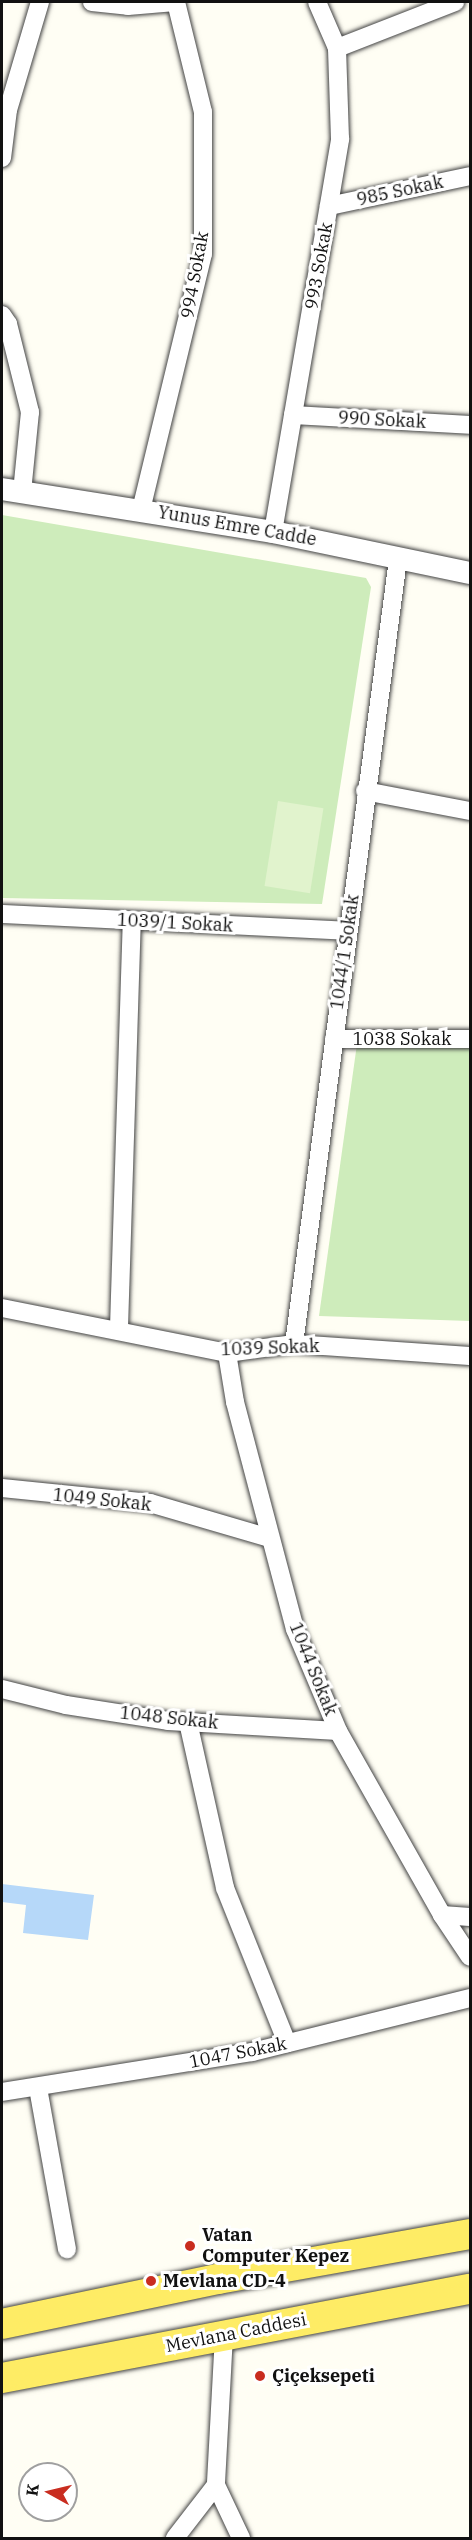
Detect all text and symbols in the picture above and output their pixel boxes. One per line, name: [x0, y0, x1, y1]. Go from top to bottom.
street label: 985 Sokak: [355, 171, 445, 211]
street label: 993 Sokak: [301, 221, 337, 311]
street label: 994 Sokak: [177, 230, 213, 320]
street label: 990 Sokak: [337, 407, 427, 433]
street label: Yunus Emre Cadde: [156, 501, 318, 551]
street label: 1044/1 Sokak: [326, 893, 364, 1011]
street label: 1039/1 Sokak: [116, 909, 234, 937]
street label: 1038 Sokak: [353, 1028, 451, 1050]
street label: 1039 Sokak: [220, 1335, 320, 1361]
street label: 1049 Sokak: [52, 1484, 152, 1516]
street label: 1044 Sokak: [284, 1619, 342, 1719]
street label: 1048 Sokak: [119, 1702, 219, 1734]
street label: 1047 Sokak: [187, 2033, 289, 2073]
place label: Vatan Computer Kepez: [202, 2225, 349, 2268]
marker: Vatan Computer Kepez: [183, 2239, 197, 2253]
place label: Mevlana CD-4: [163, 2270, 286, 2292]
marker: Mevlana CD-4: [144, 2274, 158, 2288]
street label: Mevlana Caddesi: [164, 2309, 308, 2357]
place label: Çiçeksepeti: [272, 2365, 375, 2387]
marker: Çiçeksepeti: [253, 2369, 267, 2383]
north arrow: [18, 2462, 78, 2522]
text: K: [21, 2482, 43, 2497]

